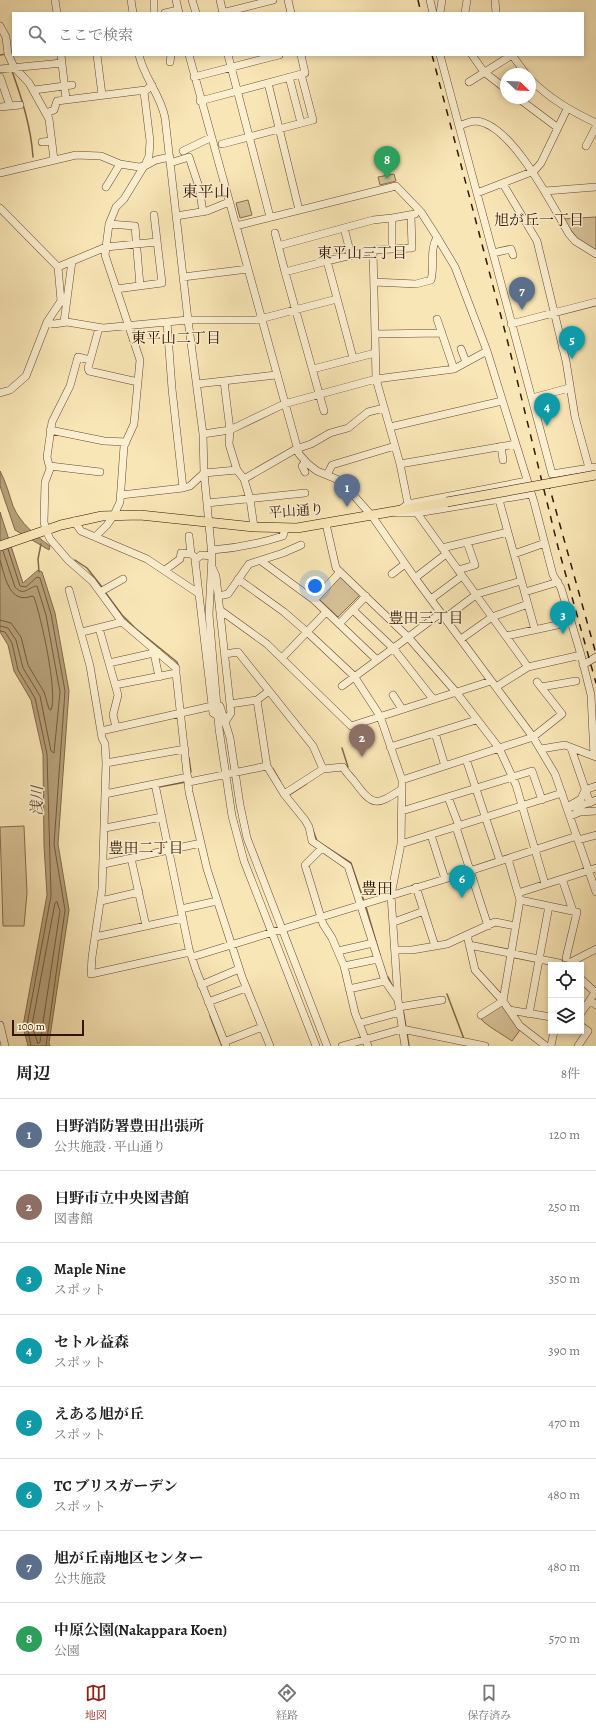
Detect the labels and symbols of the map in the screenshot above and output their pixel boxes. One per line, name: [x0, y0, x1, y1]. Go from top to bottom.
north arrow: [500, 68, 536, 104]
pin: 8: [374, 146, 400, 179]
district label: 東平山: [182, 181, 230, 203]
district label: 旭が丘一丁目: [494, 210, 584, 230]
district label: 東平山三丁目: [317, 243, 407, 263]
pin: 7: [509, 277, 535, 310]
pin: 5: [559, 326, 585, 359]
district label: 東平山二丁目: [131, 328, 221, 348]
pin: 4: [534, 393, 560, 426]
pin: 1: [334, 474, 360, 507]
street label: 平山通り: [267, 500, 325, 522]
your location: [305, 576, 325, 596]
pin: 3: [550, 601, 576, 634]
district label: 豊田三丁目: [388, 608, 464, 628]
pin: 2: [349, 724, 375, 757]
water label: 浅川: [27, 784, 47, 816]
district label: 豊田二丁目: [108, 838, 184, 858]
pin: 6: [449, 865, 475, 898]
district label: 豊田: [361, 878, 393, 900]
scale bar: [12, 1018, 84, 1037]

